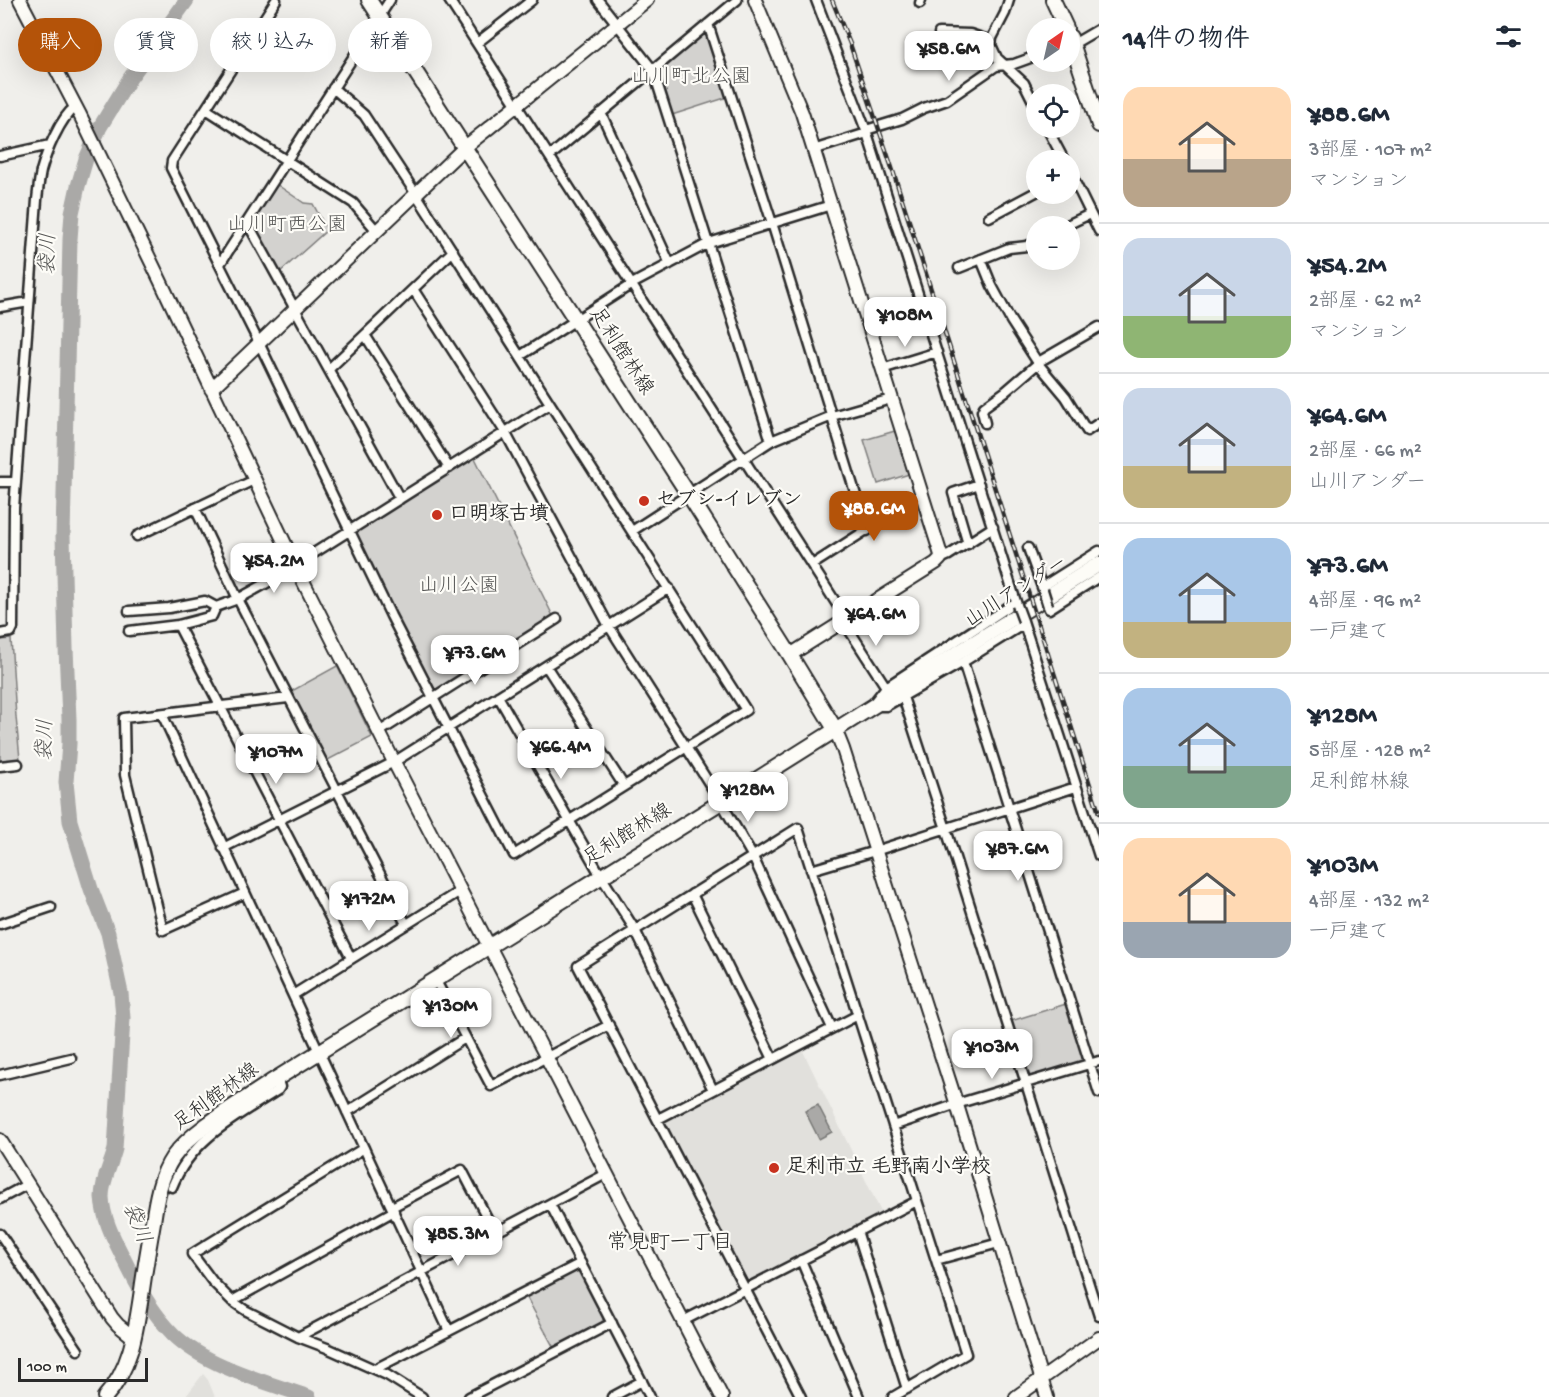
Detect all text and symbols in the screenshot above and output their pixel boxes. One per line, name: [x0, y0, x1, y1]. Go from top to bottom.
chip: 購入: [18, 18, 102, 72]
chip: 賃貸: [114, 18, 198, 72]
chip: 絞り込み: [210, 18, 336, 72]
chip: 新着: [348, 18, 432, 72]
north arrow: [1026, 18, 1080, 72]
map controls: [1026, 18, 1080, 270]
icon: filters: [1492, 20, 1525, 53]
text: 14件の物件: [1123, 26, 1250, 57]
pin: ¥58.6M: [900, 31, 998, 82]
text: ¥58.6M: [918, 39, 980, 62]
park label: 山川町北公園: [631, 66, 751, 90]
button: locate: [1026, 84, 1080, 138]
text: ¥88.6M: [1309, 101, 1389, 132]
icon: home: [1171, 111, 1243, 183]
text: 3部屋 · 107 m²: [1309, 140, 1432, 163]
button: +: [1026, 150, 1080, 204]
text: マンション: [1309, 171, 1408, 194]
park label: 山川町西公園: [227, 214, 347, 238]
button: −: [1026, 216, 1080, 270]
water label: 袋川: [36, 233, 63, 275]
text: ¥54.2M: [1309, 252, 1386, 283]
icon: home: [1171, 262, 1243, 334]
text: 2部屋 · 62 m²: [1309, 291, 1421, 314]
pin: ¥108M: [863, 297, 947, 348]
street label: 足利館林線: [583, 303, 659, 400]
text: ¥108M: [878, 305, 932, 328]
text: マンション: [1309, 322, 1408, 345]
text: ¥64.6M: [1309, 402, 1386, 433]
icon: home: [1171, 412, 1243, 484]
text: 2部屋 · 66 m²: [1309, 441, 1422, 464]
text: 山川アンダー: [1309, 472, 1426, 495]
place label: セブン-イレブン: [656, 489, 802, 513]
pin: ¥88.6M: [825, 491, 923, 542]
marker: セブン-イレブン: [637, 494, 651, 508]
text: ¥88.6M: [843, 499, 905, 522]
place label: 口明塚古墳: [449, 502, 549, 527]
marker: 口明塚古墳: [430, 508, 444, 522]
pin: ¥54.2M: [225, 543, 323, 594]
street label: 山川アンダー: [960, 550, 1073, 634]
text: ¥54.2M: [244, 551, 304, 574]
text: ¥73.6M: [1309, 552, 1387, 583]
icon: home: [1171, 562, 1243, 634]
park label: 山川公園: [419, 575, 499, 599]
text: 4部屋 · 96 m²: [1309, 591, 1421, 614]
pin: ¥64.6M: [827, 596, 925, 647]
text: ¥64.6M: [846, 604, 906, 627]
text: 一戸建て: [1309, 622, 1389, 645]
pin: ¥73.6M: [426, 635, 524, 686]
text: ¥73.6M: [445, 643, 505, 666]
text: ¥128M: [1309, 702, 1377, 733]
icon: home: [1171, 712, 1243, 784]
water label: 袋川: [33, 719, 60, 761]
pin: ¥66.4M: [512, 729, 610, 780]
pin: ¥107M: [234, 734, 318, 785]
text: ¥66.4M: [531, 737, 591, 760]
text: 5部屋 · 128 m²: [1309, 741, 1431, 764]
text: ¥107M: [250, 742, 303, 765]
pin: ¥128M: [706, 772, 790, 823]
text: 足利館林線: [1309, 772, 1409, 795]
text: ¥128M: [722, 780, 774, 803]
street label: 足利館林線: [578, 798, 676, 872]
pin: ¥87.6M: [969, 831, 1067, 882]
text: ¥87.6M: [988, 839, 1048, 862]
text: ¥103M: [1309, 852, 1378, 883]
icon: home: [1171, 862, 1243, 934]
pin: ¥172M: [327, 881, 411, 932]
text: ¥172M: [343, 889, 395, 912]
text: 4部屋 · 132 m²: [1309, 891, 1429, 914]
text: 一戸建て: [1309, 922, 1389, 945]
pin: ¥130M: [409, 988, 493, 1039]
text: ¥130M: [425, 996, 477, 1019]
pin: ¥103M: [950, 1029, 1034, 1080]
text: ¥103M: [966, 1037, 1018, 1060]
street label: 足利館林線: [169, 1058, 264, 1137]
place label: 足利市立 毛野南小学校: [786, 1155, 991, 1180]
marker: 足利市立 毛野南小学校: [767, 1161, 781, 1175]
water label: 袋川: [116, 1199, 155, 1248]
pin: ¥85.3M: [409, 1216, 507, 1267]
text: ¥85.3M: [427, 1224, 489, 1247]
district label: 常見町一丁目: [607, 1230, 733, 1257]
scale bar: [18, 1355, 148, 1382]
text: 100 m: [27, 1359, 67, 1378]

